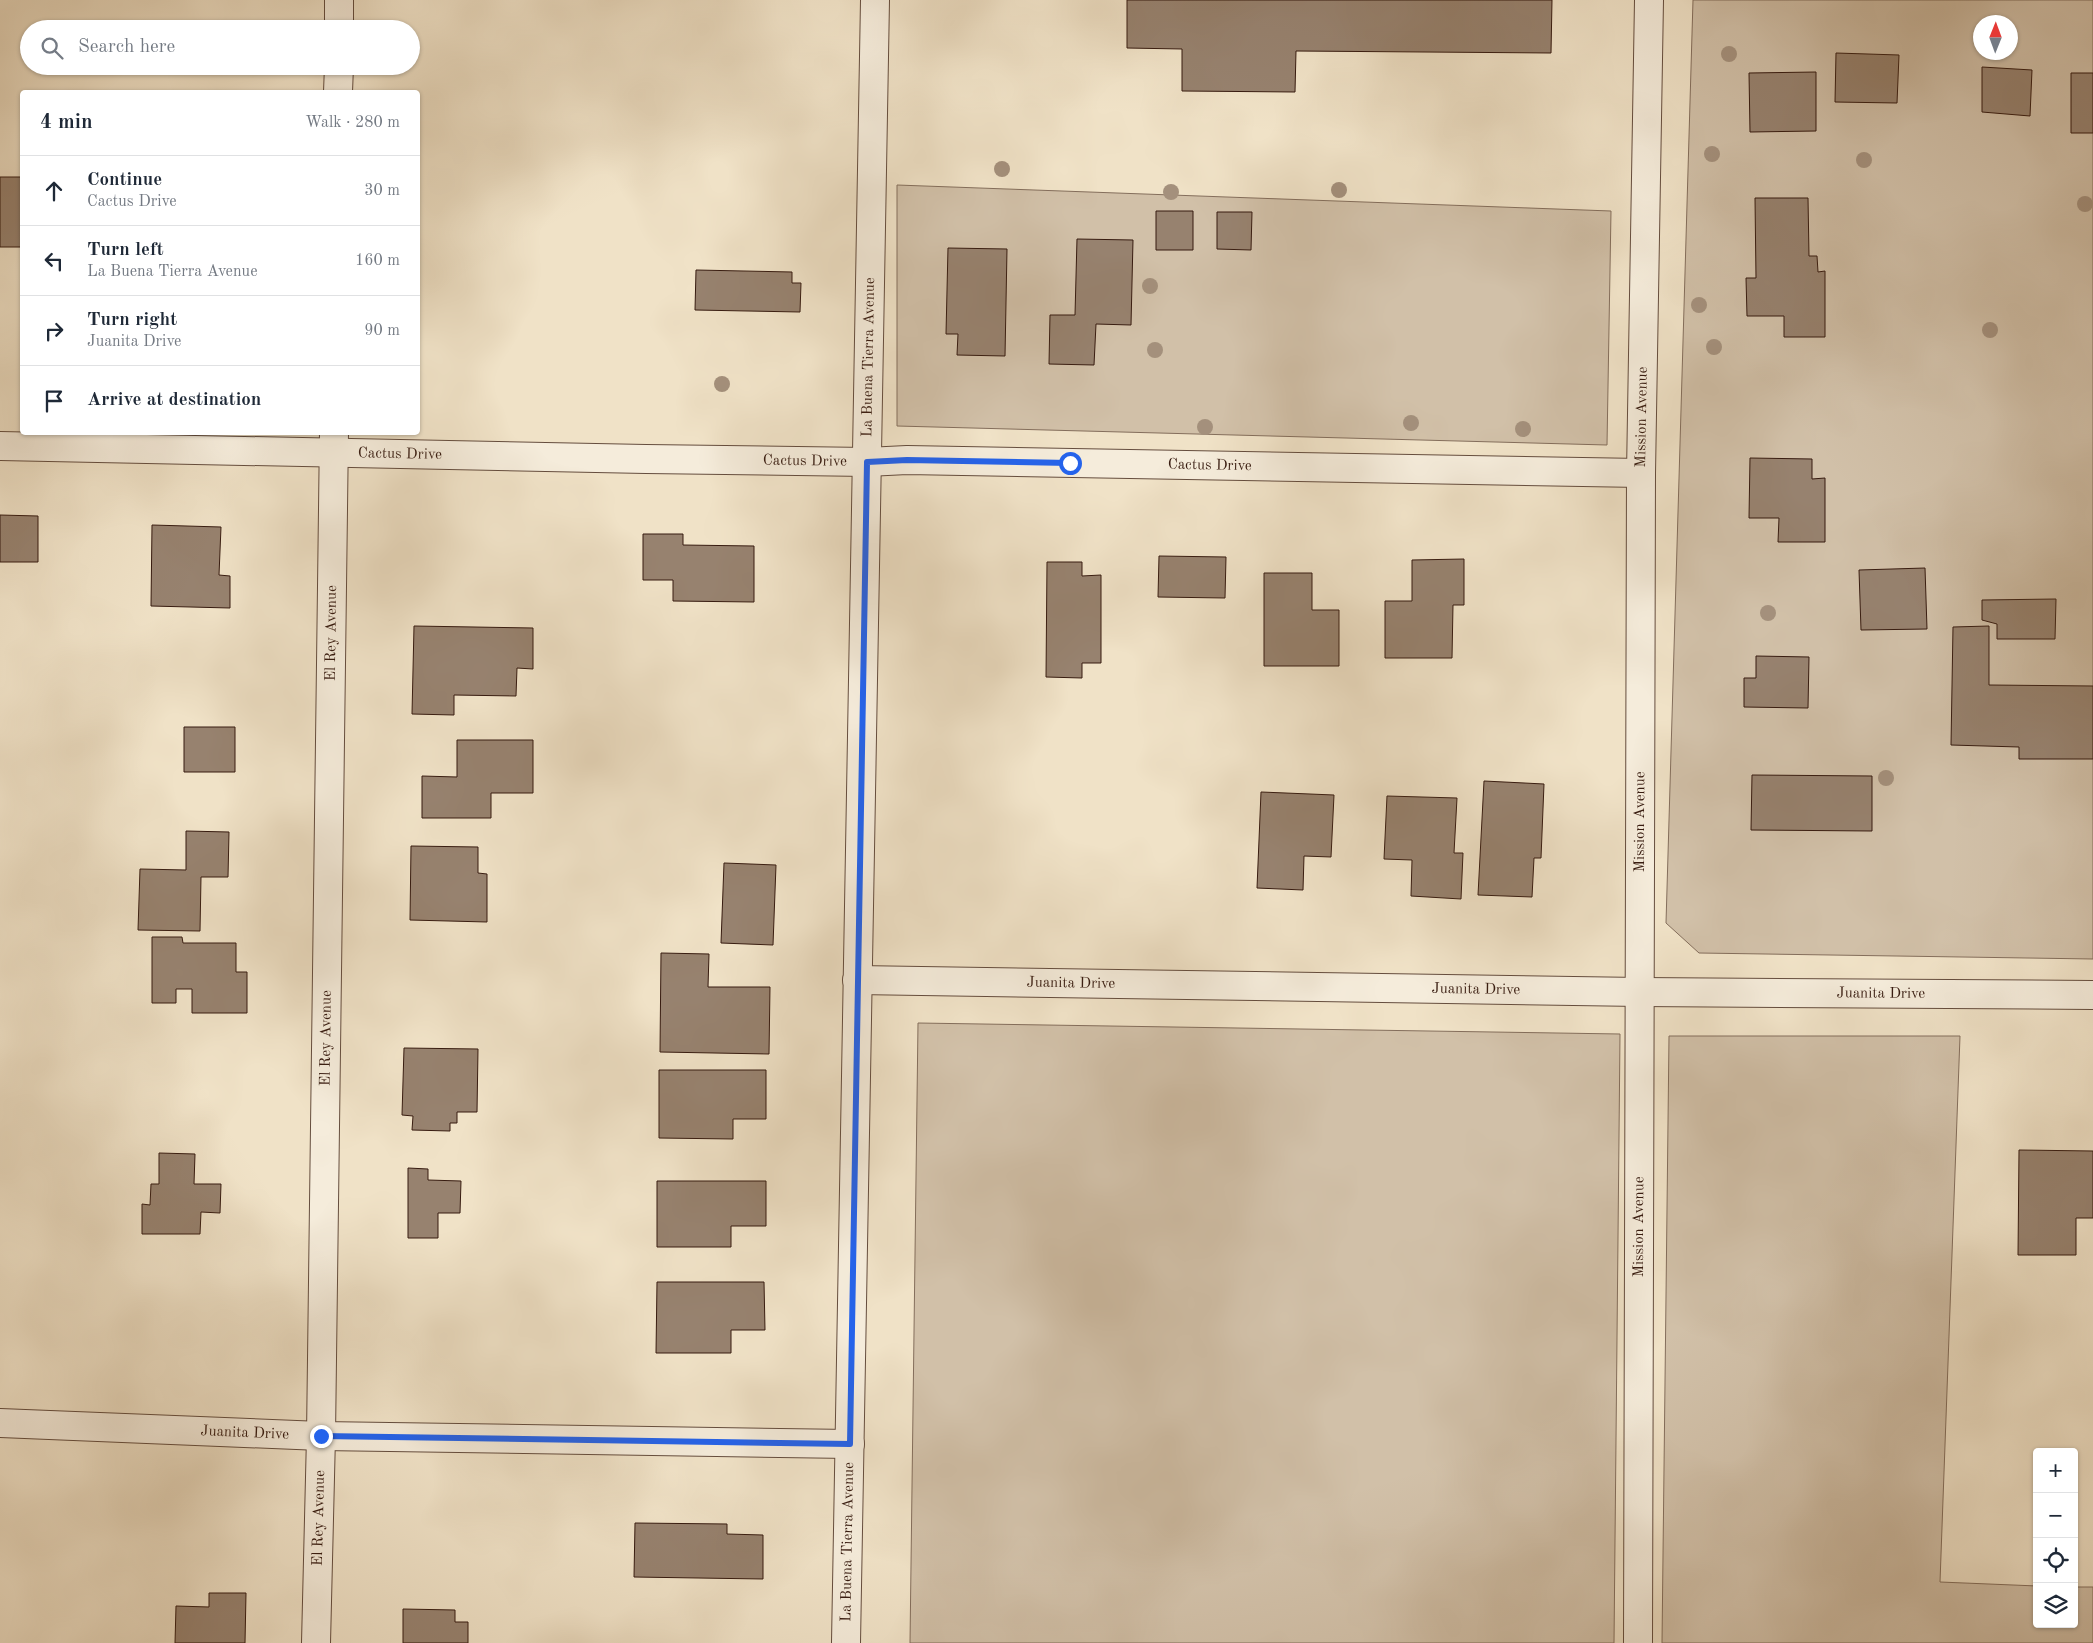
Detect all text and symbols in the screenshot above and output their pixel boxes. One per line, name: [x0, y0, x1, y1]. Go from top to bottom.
north arrow: [1973, 15, 2018, 60]
search box: [20, 20, 420, 75]
icon: search: [38, 34, 66, 62]
text: Search here: [78, 38, 175, 57]
text: 4 min: [40, 112, 93, 133]
text: Walk · 280 m: [305, 115, 400, 131]
text: Continue: [87, 171, 162, 190]
icon: ahead: [40, 177, 68, 205]
text: 30 m: [364, 183, 400, 199]
text: Cactus Drive: [87, 194, 177, 210]
text: Turn left: [87, 241, 164, 260]
icon: left: [40, 247, 68, 275]
text: 160 m: [355, 253, 400, 269]
text: La Buena Tierra Avenue: [87, 264, 258, 280]
street label: La Buena Tierra Avenue: [860, 277, 878, 437]
text: Turn right: [87, 311, 177, 330]
icon: right: [40, 317, 68, 345]
text: 90 m: [364, 323, 400, 339]
text: Juanita Drive: [87, 334, 181, 350]
street label: Mission Avenue: [1634, 366, 1650, 468]
icon: arrive: [40, 387, 68, 415]
text: Arrive at destination: [87, 391, 261, 410]
street label: Cactus Drive: [358, 446, 442, 462]
route start: [1059, 452, 1082, 475]
street label: Cactus Drive: [763, 453, 847, 469]
street label: Cactus Drive: [1168, 457, 1252, 474]
street label: El Rey Avenue: [323, 585, 340, 681]
street label: Mission Avenue: [1632, 771, 1648, 873]
street label: Juanita Drive: [1027, 975, 1116, 991]
street label: Juanita Drive: [1431, 981, 1520, 998]
street label: Juanita Drive: [1837, 986, 1925, 1001]
street label: El Rey Avenue: [318, 990, 334, 1086]
street label: Mission Avenue: [1631, 1176, 1647, 1278]
street label: Juanita Drive: [200, 1424, 289, 1442]
route end: [310, 1425, 333, 1448]
map controls: [2033, 1448, 2078, 1628]
button: +: [2033, 1448, 2078, 1493]
street label: La Buena Tierra Avenue: [839, 1462, 857, 1622]
street label: El Rey Avenue: [310, 1470, 328, 1566]
button: −: [2033, 1493, 2078, 1538]
button: locate: [2033, 1538, 2078, 1583]
button: layers: [2033, 1583, 2078, 1628]

